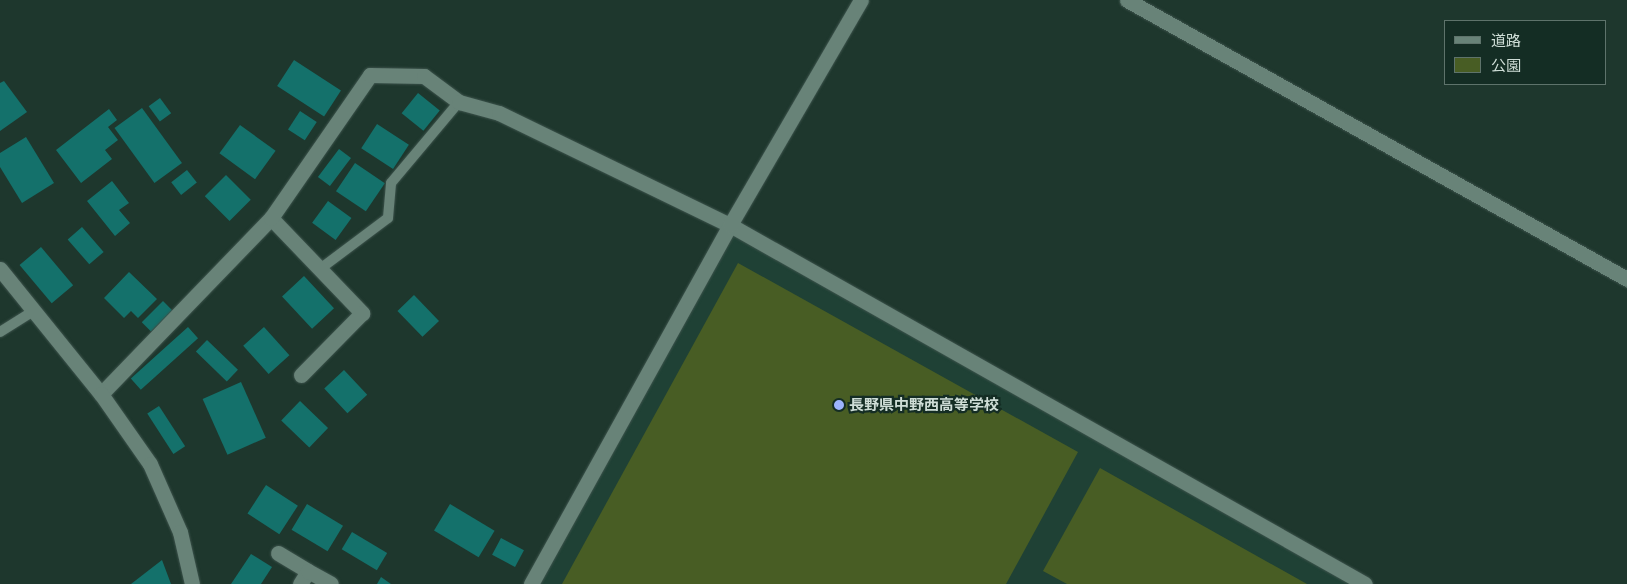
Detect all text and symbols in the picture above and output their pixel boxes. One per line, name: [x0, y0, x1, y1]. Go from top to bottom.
legend: [1444, 20, 1607, 85]
text: 道路: [1491, 30, 1521, 51]
text: 公園: [1491, 55, 1521, 76]
place label: 長野県中野西高等学校: [849, 396, 999, 414]
marker: 長野県中野西高等学校: [833, 399, 845, 411]

